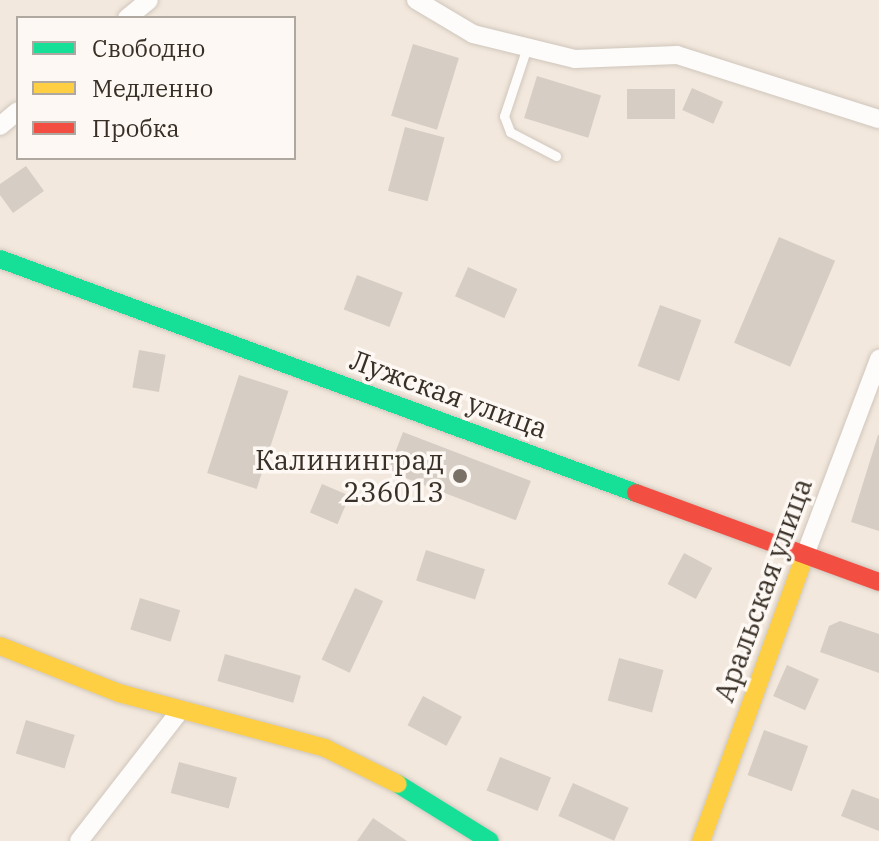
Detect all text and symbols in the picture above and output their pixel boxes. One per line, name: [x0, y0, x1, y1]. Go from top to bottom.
legend: [16, 16, 296, 160]
text: Свободно: [92, 32, 205, 64]
text: Медленно: [92, 72, 213, 104]
text: Пробка: [92, 112, 180, 144]
street label: Лужская улица: [346, 343, 552, 445]
place label: Калининград 236013: [255, 443, 444, 509]
marker: Калининград 236013: [451, 467, 469, 485]
street label: Аральская улица: [707, 473, 819, 707]

